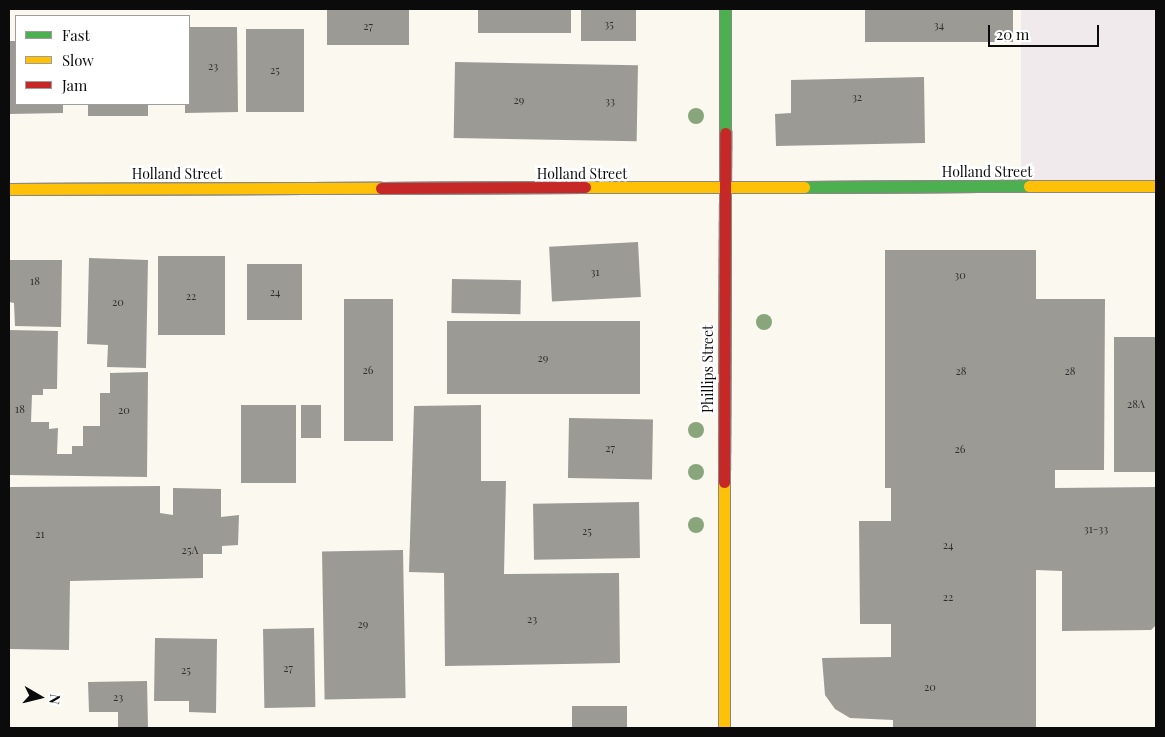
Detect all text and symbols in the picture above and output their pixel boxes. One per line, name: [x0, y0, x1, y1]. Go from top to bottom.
legend: [15, 15, 190, 105]
scale bar: [990, 15, 1101, 47]
house number: 35: [604, 17, 614, 31]
house number: 34: [934, 18, 944, 32]
house number: 27: [363, 19, 373, 33]
text: 20 m: [996, 24, 1029, 44]
text: Fast: [62, 25, 90, 45]
text: Slow: [62, 50, 94, 70]
house number: 23: [208, 59, 218, 73]
house number: 25: [270, 63, 280, 77]
text: Jam: [62, 75, 87, 95]
house number: 32: [852, 90, 862, 104]
house number: 29: [514, 93, 524, 107]
house number: 33: [605, 94, 615, 108]
street label: Holland Street: [942, 164, 1032, 180]
street label: Holland Street: [132, 166, 222, 182]
street label: Holland Street: [537, 166, 627, 182]
house number: 31: [590, 265, 600, 279]
house number: 30: [954, 268, 966, 282]
house number: 18: [30, 274, 40, 288]
house number: 24: [270, 285, 280, 299]
house number: 22: [186, 289, 196, 303]
house number: 20: [112, 295, 124, 309]
street label: Phillips Street: [700, 325, 716, 413]
house number: 29: [538, 351, 548, 365]
house number: 26: [363, 363, 373, 377]
house number: 28: [956, 364, 966, 378]
house number: 28: [1065, 364, 1075, 378]
house number: 28A: [1127, 397, 1145, 411]
house number: 18: [15, 402, 25, 416]
house number: 20: [118, 403, 130, 417]
house number: 27: [605, 441, 615, 455]
house number: 26: [955, 442, 965, 456]
house number: 31-33: [1084, 522, 1108, 536]
house number: 25: [582, 524, 592, 538]
house number: 21: [35, 527, 45, 541]
house number: 24: [943, 538, 953, 552]
house number: 25A: [182, 543, 198, 557]
house number: 22: [943, 590, 953, 604]
house number: 23: [527, 612, 537, 626]
house number: 29: [358, 617, 368, 631]
house number: 27: [283, 661, 293, 675]
house number: 25: [181, 663, 191, 677]
north arrow: [15, 672, 65, 722]
house number: 20: [924, 680, 936, 694]
house number: 23: [113, 690, 123, 704]
text: N: [45, 693, 65, 705]

